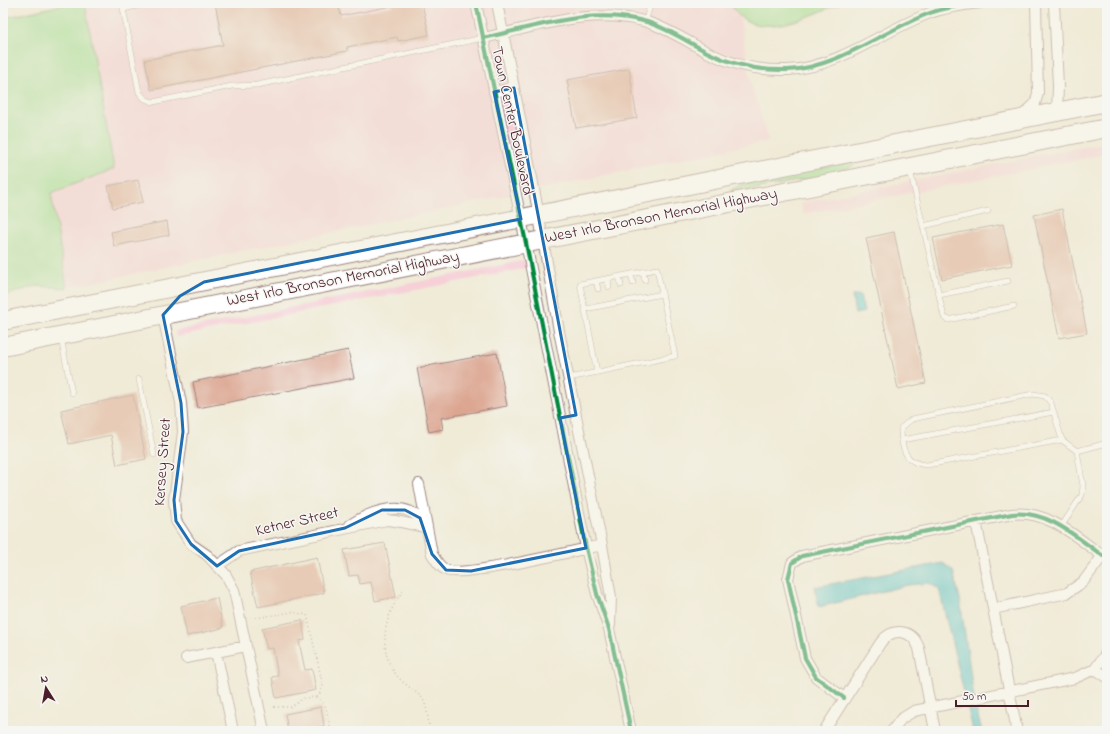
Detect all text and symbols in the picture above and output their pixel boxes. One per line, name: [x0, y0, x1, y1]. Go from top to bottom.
street label: Town Center Boulevard: [485, 44, 539, 198]
street label: West Irlo Bronson Memorial Highway: [543, 182, 779, 250]
street label: West Irlo Bronson Memorial Highway: [225, 245, 461, 313]
street label: Kersey Street: [148, 416, 178, 507]
street label: Ketner Street: [253, 501, 342, 543]
north arrow: [26, 668, 66, 708]
text: N: [39, 671, 49, 688]
scale bar: [956, 682, 1028, 708]
text: 50 m: [962, 688, 986, 706]

